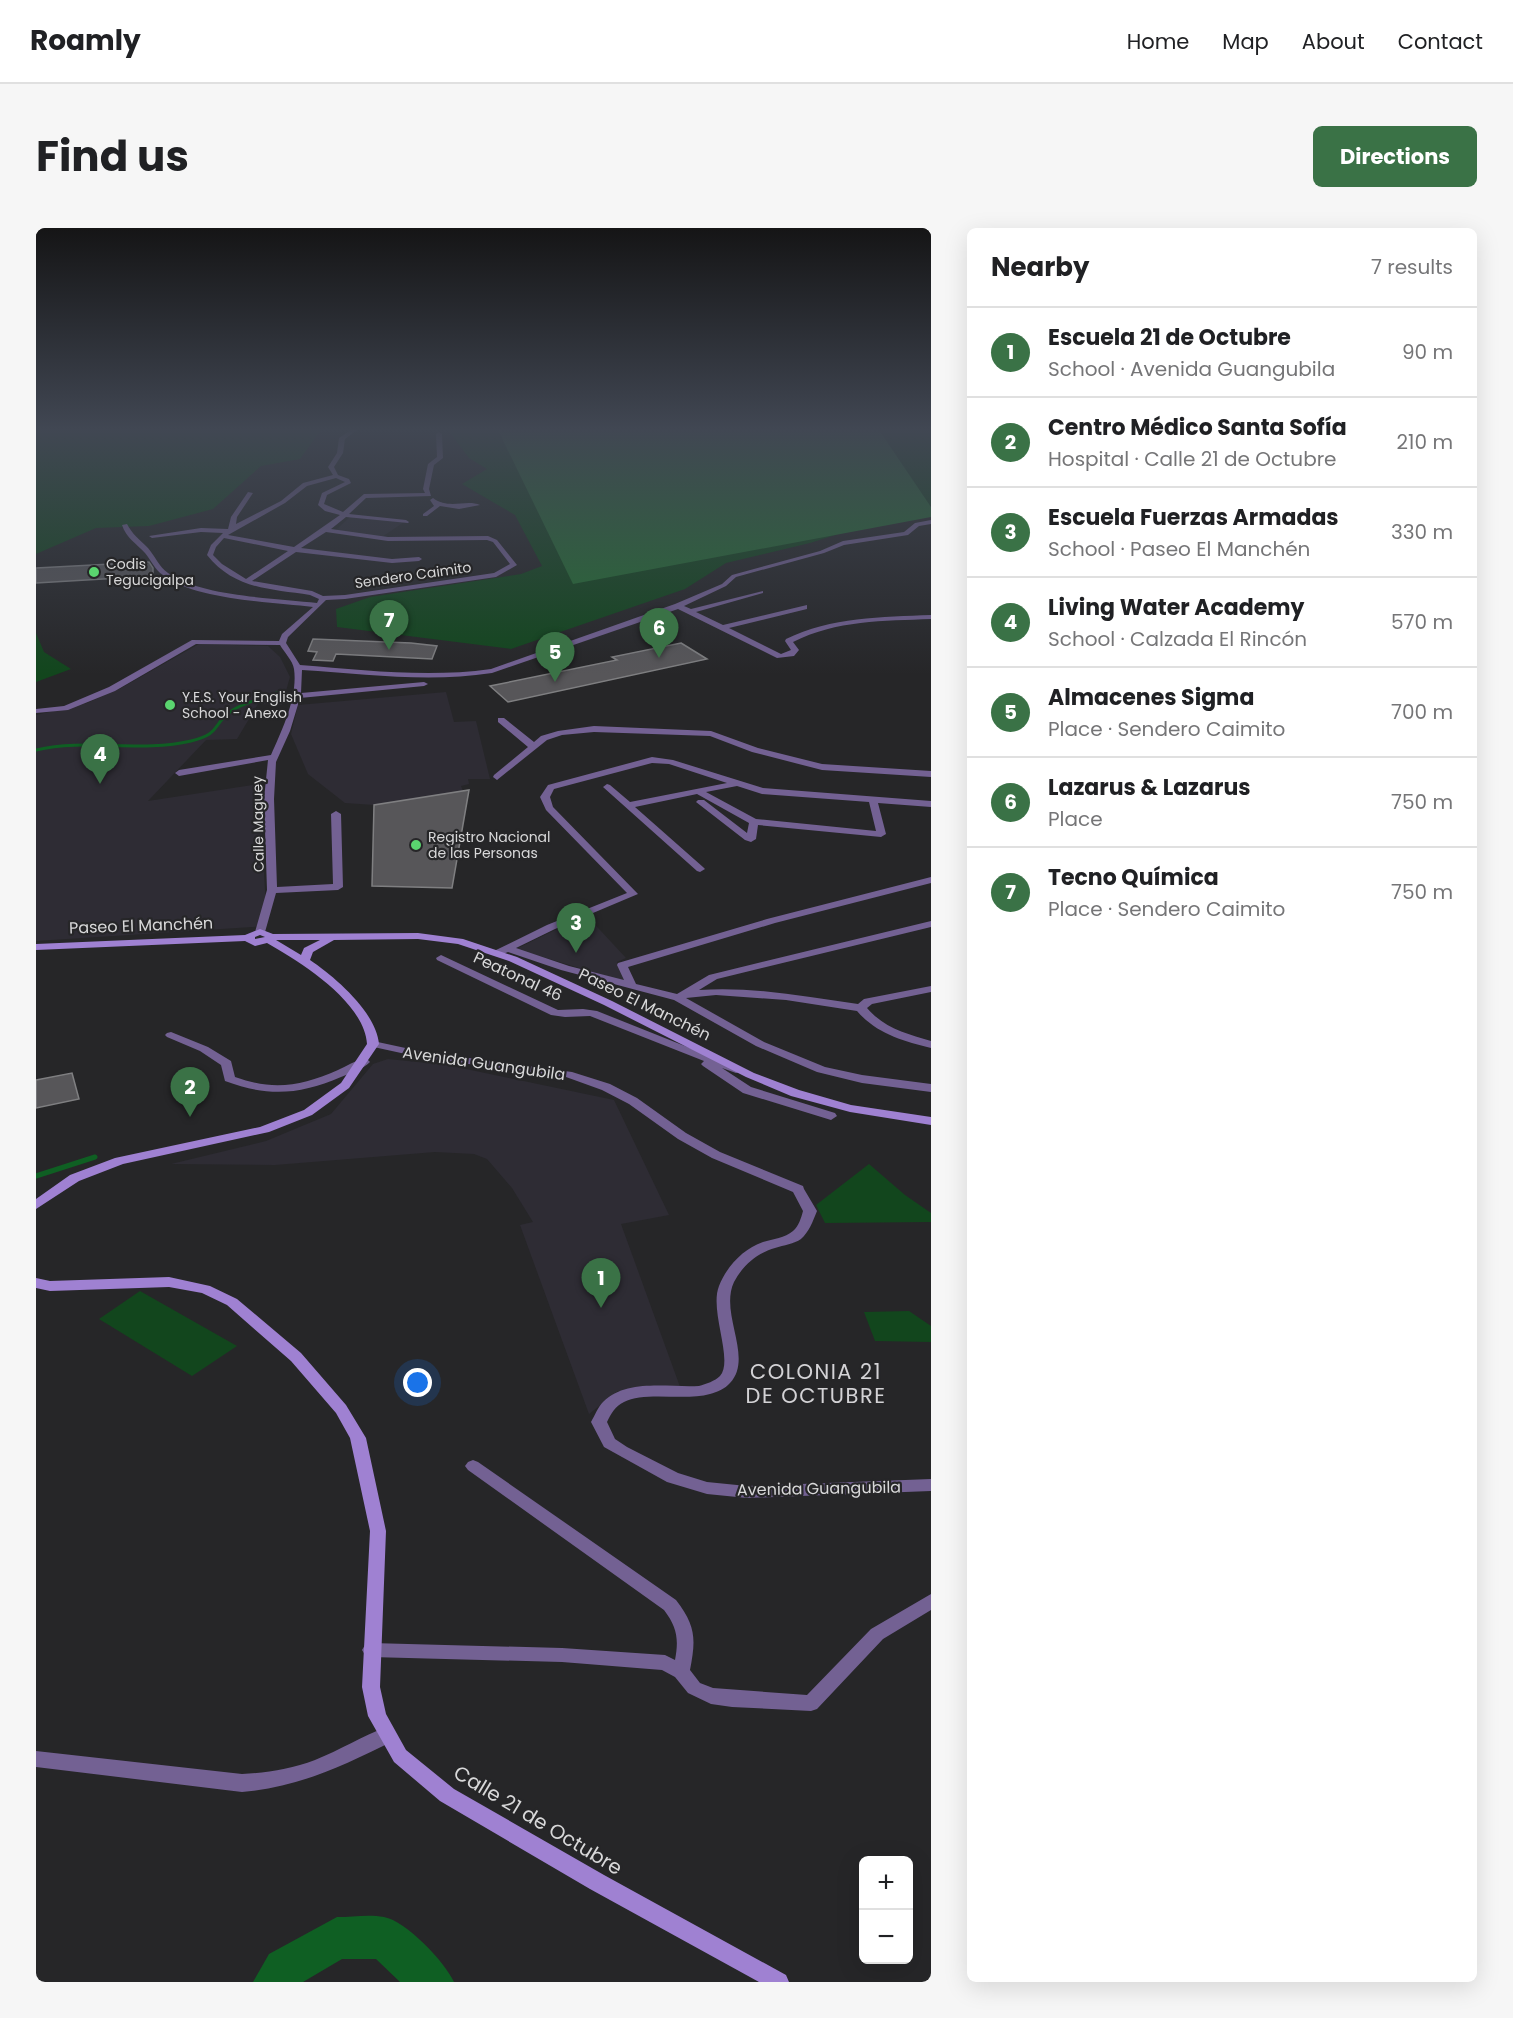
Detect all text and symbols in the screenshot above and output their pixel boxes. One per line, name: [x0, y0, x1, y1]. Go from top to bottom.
text: Roamly: [30, 21, 141, 60]
text: Home: [1127, 27, 1189, 56]
text: Map: [1222, 27, 1269, 56]
text: About: [1302, 27, 1365, 56]
text: Contact: [1398, 27, 1483, 56]
button: Directions: [1313, 126, 1477, 187]
text: Find us: [36, 127, 189, 186]
text: Nearby: [991, 249, 1089, 285]
text: 7 results: [1371, 253, 1453, 281]
text: Escuela 21 de Octubre: [1048, 322, 1291, 353]
text: 1: [1007, 338, 1014, 366]
text: 90 m: [1402, 338, 1453, 366]
text: School · Avenida Guangubila: [1048, 355, 1335, 383]
text: Centro Médico Santa Sofía: [1048, 412, 1347, 443]
text: 2: [1005, 428, 1016, 456]
text: 210 m: [1397, 428, 1453, 456]
text: Hospital · Calle 21 de Octubre: [1048, 445, 1337, 473]
text: Escuela Fuerzas Armadas: [1048, 502, 1339, 533]
text: 3: [1004, 518, 1017, 546]
text: 330 m: [1391, 518, 1453, 546]
text: School · Paseo El Manchén: [1048, 535, 1310, 563]
place label: Codis Tegucigalpa: [106, 554, 194, 590]
street label: Sendero Caimito: [353, 557, 473, 593]
marker: Codis Tegucigalpa: [87, 565, 101, 579]
text: Living Water Academy: [1048, 592, 1304, 623]
pin: 7: [370, 600, 408, 650]
pin: 6: [640, 608, 678, 658]
text: 4: [1004, 608, 1017, 636]
text: 570 m: [1391, 608, 1453, 636]
text: School · Calzada El Rincón: [1048, 625, 1307, 653]
pin: 5: [536, 632, 574, 682]
text: Almacenes Sigma: [1048, 682, 1254, 713]
place label: Y.E.S. Your English School - Anexo: [182, 687, 302, 723]
marker: Y.E.S. Your English School - Anexo: [163, 698, 177, 712]
text: 5: [1004, 698, 1017, 726]
text: 700 m: [1391, 698, 1453, 726]
text: Place · Sendero Caimito: [1048, 715, 1285, 743]
pin: 4: [80, 734, 120, 784]
text: Lazarus & Lazarus: [1048, 772, 1251, 803]
street label: Calle Maguey: [247, 776, 269, 872]
text: 6: [1004, 788, 1017, 816]
text: 750 m: [1391, 788, 1453, 816]
text: Place: [1048, 805, 1103, 833]
place label: Registro Nacional de las Personas: [428, 827, 551, 863]
marker: Registro Nacional de las Personas: [409, 838, 423, 852]
text: Tecno Química: [1048, 862, 1219, 893]
text: 7: [1005, 878, 1016, 906]
text: 750 m: [1391, 878, 1453, 906]
text: Place · Sendero Caimito: [1048, 895, 1285, 923]
pin: 3: [556, 904, 596, 953]
street label: Paseo El Manchén: [69, 911, 213, 940]
street label: Peatonal 46: [470, 946, 566, 1007]
street label: Paseo El Manchén: [575, 962, 715, 1046]
street label: Avenida Guangubila: [401, 1041, 567, 1086]
pin: 2: [170, 1068, 210, 1117]
pin: 1: [582, 1258, 620, 1308]
district label: COLONIA 21 DE OCTUBRE: [746, 1357, 886, 1410]
your location: [403, 1368, 432, 1397]
street label: Avenida Guangubila: [737, 1476, 901, 1501]
street label: Calle 21 de Octubre: [448, 1758, 628, 1882]
map controls: [859, 1856, 913, 1964]
button: +: [859, 1856, 913, 1910]
button: −: [859, 1910, 913, 1964]

